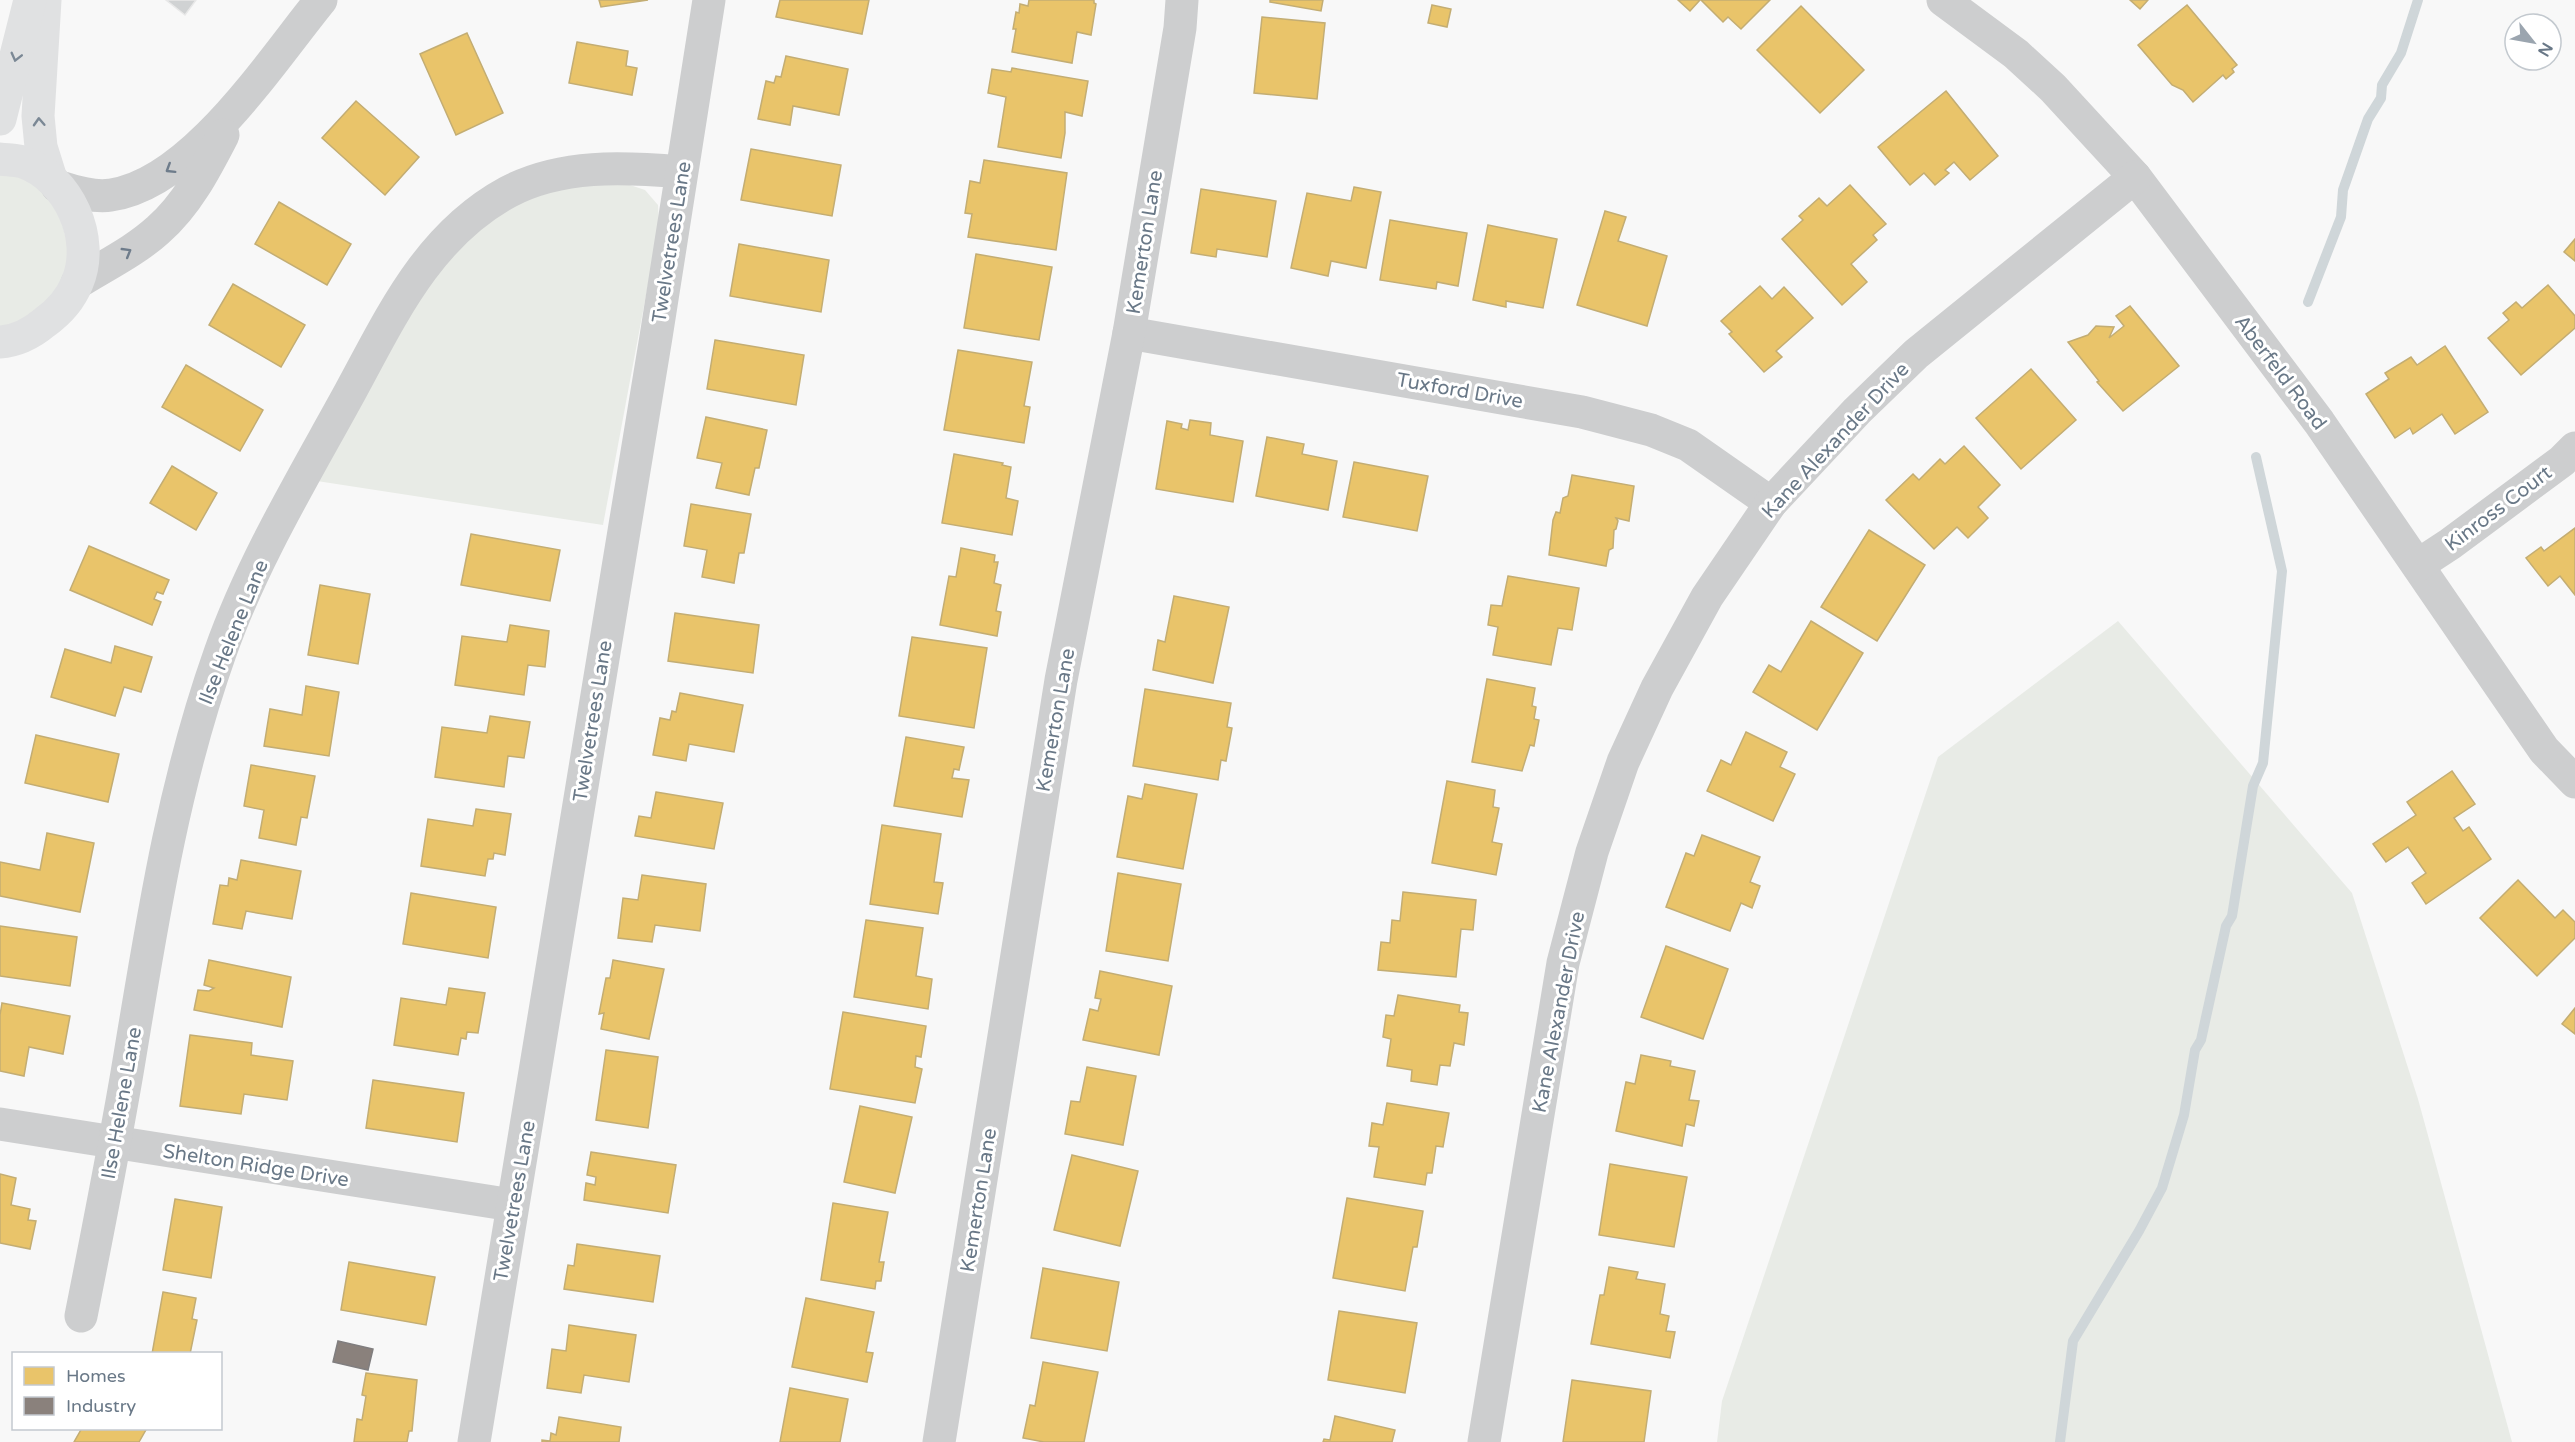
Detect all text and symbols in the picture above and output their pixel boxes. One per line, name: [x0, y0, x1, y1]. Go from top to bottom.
north arrow: [2503, 12, 2563, 72]
text: N: [2533, 39, 2557, 60]
one-way arrow: [10, 52, 23, 62]
one-way arrow: [33, 118, 46, 127]
street label: Twelvetrees Lane: [647, 160, 697, 325]
one-way arrow: [166, 161, 176, 173]
street label: Kemerton Lane: [1122, 168, 1168, 316]
one-way arrow: [120, 247, 131, 259]
street label: Aberfeld Road: [2229, 310, 2331, 435]
street label: Kane Alexander Drive: [1757, 358, 1914, 524]
street label: Tuxford Drive: [1395, 368, 1525, 414]
street label: Kinross Court: [2440, 461, 2557, 557]
street label: Ilse Helene Lane: [194, 556, 274, 708]
street label: Twelvetrees Lane: [568, 639, 618, 804]
street label: Kemerton Lane: [1032, 647, 1080, 794]
street label: Kane Alexander Drive: [1528, 909, 1590, 1115]
street label: Ilse Helene Lane: [97, 1025, 147, 1181]
street label: Twelvetrees Lane: [489, 1119, 541, 1284]
street label: Kemerton Lane: [956, 1126, 1002, 1274]
street label: Shelton Ridge Drive: [161, 1139, 351, 1193]
legend: [12, 1352, 222, 1430]
text: Homes: [66, 1365, 126, 1387]
text: Industry: [66, 1395, 137, 1417]

